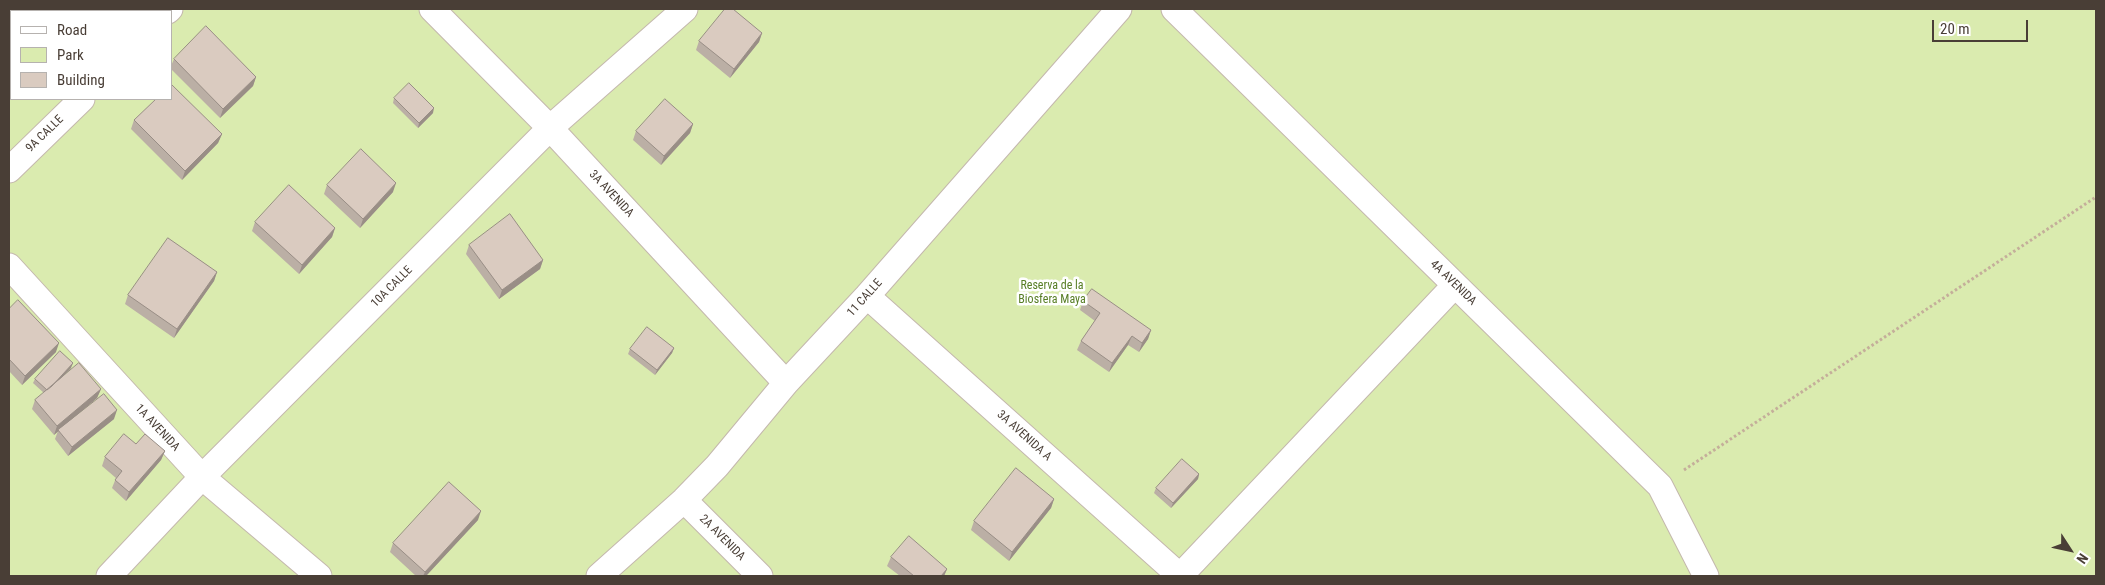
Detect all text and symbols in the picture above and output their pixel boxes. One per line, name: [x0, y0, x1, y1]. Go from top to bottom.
legend: [10, 10, 172, 100]
scale bar: [1935, 10, 2031, 42]
text: 20 m: [1940, 20, 1970, 38]
text: Road: [57, 21, 87, 39]
text: Park: [57, 46, 84, 64]
text: Building: [57, 71, 105, 89]
street label: 9A CALLE: [23, 113, 67, 155]
street label: 3A AVENIDA: [586, 168, 636, 220]
street label: 4A AVENIDA: [1427, 257, 1479, 309]
street label: 10A CALLE: [368, 263, 416, 311]
street label: 11 CALLE: [844, 276, 886, 320]
park label: Reserva de la Biosfera Maya: [1018, 279, 1086, 307]
street label: 1A AVENIDA: [132, 402, 182, 454]
street label: 3A AVENIDA A: [994, 408, 1054, 464]
street label: 2A AVENIDA: [696, 512, 748, 564]
north arrow: [2045, 525, 2095, 575]
text: N: [2073, 550, 2091, 567]

